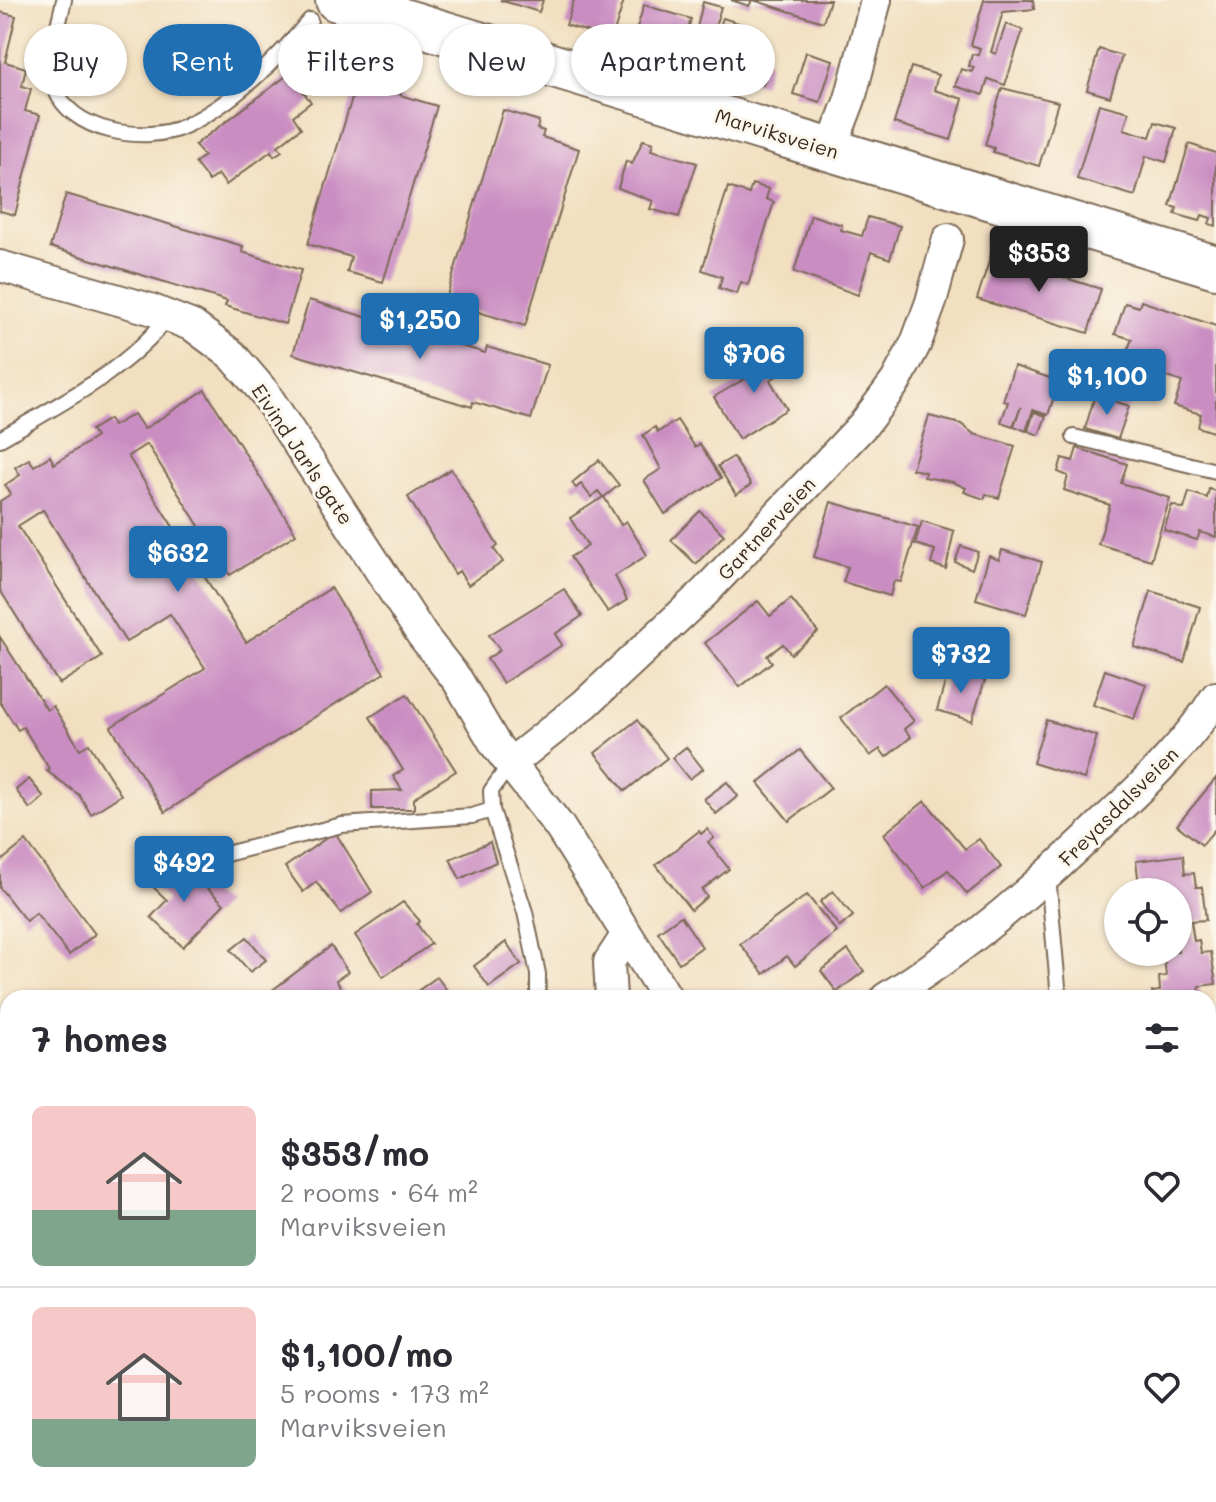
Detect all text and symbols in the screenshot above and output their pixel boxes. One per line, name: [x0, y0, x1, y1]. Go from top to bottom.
chip: Buy: [24, 24, 127, 96]
chip: Rent: [143, 24, 262, 96]
chip: Filters: [278, 24, 423, 96]
chip: New: [439, 24, 555, 96]
chip: Apartment: [571, 24, 775, 96]
street label: Marviksveien: [712, 102, 842, 164]
pin: $353: [992, 226, 1086, 294]
text: $353: [1008, 235, 1070, 269]
pin: $1,250: [355, 293, 485, 361]
text: $1,250: [379, 302, 461, 336]
pin: $706: [707, 327, 801, 395]
text: $706: [723, 336, 786, 370]
pin: $1,100: [1042, 349, 1172, 417]
text: $1,100: [1067, 358, 1147, 392]
street label: Eivind Jarls gate: [246, 379, 360, 529]
street label: Gartnerveien: [711, 471, 821, 585]
pin: $632: [131, 526, 225, 594]
text: $632: [147, 535, 209, 569]
pin: $732: [914, 627, 1008, 695]
text: $732: [931, 636, 991, 670]
street label: Freyasdalsveien: [1053, 741, 1183, 871]
pin: $492: [137, 836, 231, 904]
text: $492: [153, 845, 215, 879]
map controls: [1104, 878, 1192, 966]
button: locate: [1104, 878, 1192, 966]
text: 7 homes: [32, 1016, 168, 1061]
icon: filters: [1140, 1016, 1184, 1060]
text: $353/mo: [280, 1130, 429, 1175]
icon: home: [96, 1138, 192, 1234]
icon: heart: [1140, 1164, 1184, 1208]
text: 2 rooms · 64 m²: [280, 1175, 478, 1209]
text: Marviksveien: [280, 1209, 446, 1243]
text: $1,100/mo: [280, 1331, 453, 1376]
icon: home: [96, 1339, 192, 1435]
icon: heart: [1140, 1365, 1184, 1409]
text: 5 rooms · 173 m²: [280, 1376, 489, 1410]
text: Marviksveien: [280, 1410, 446, 1444]

